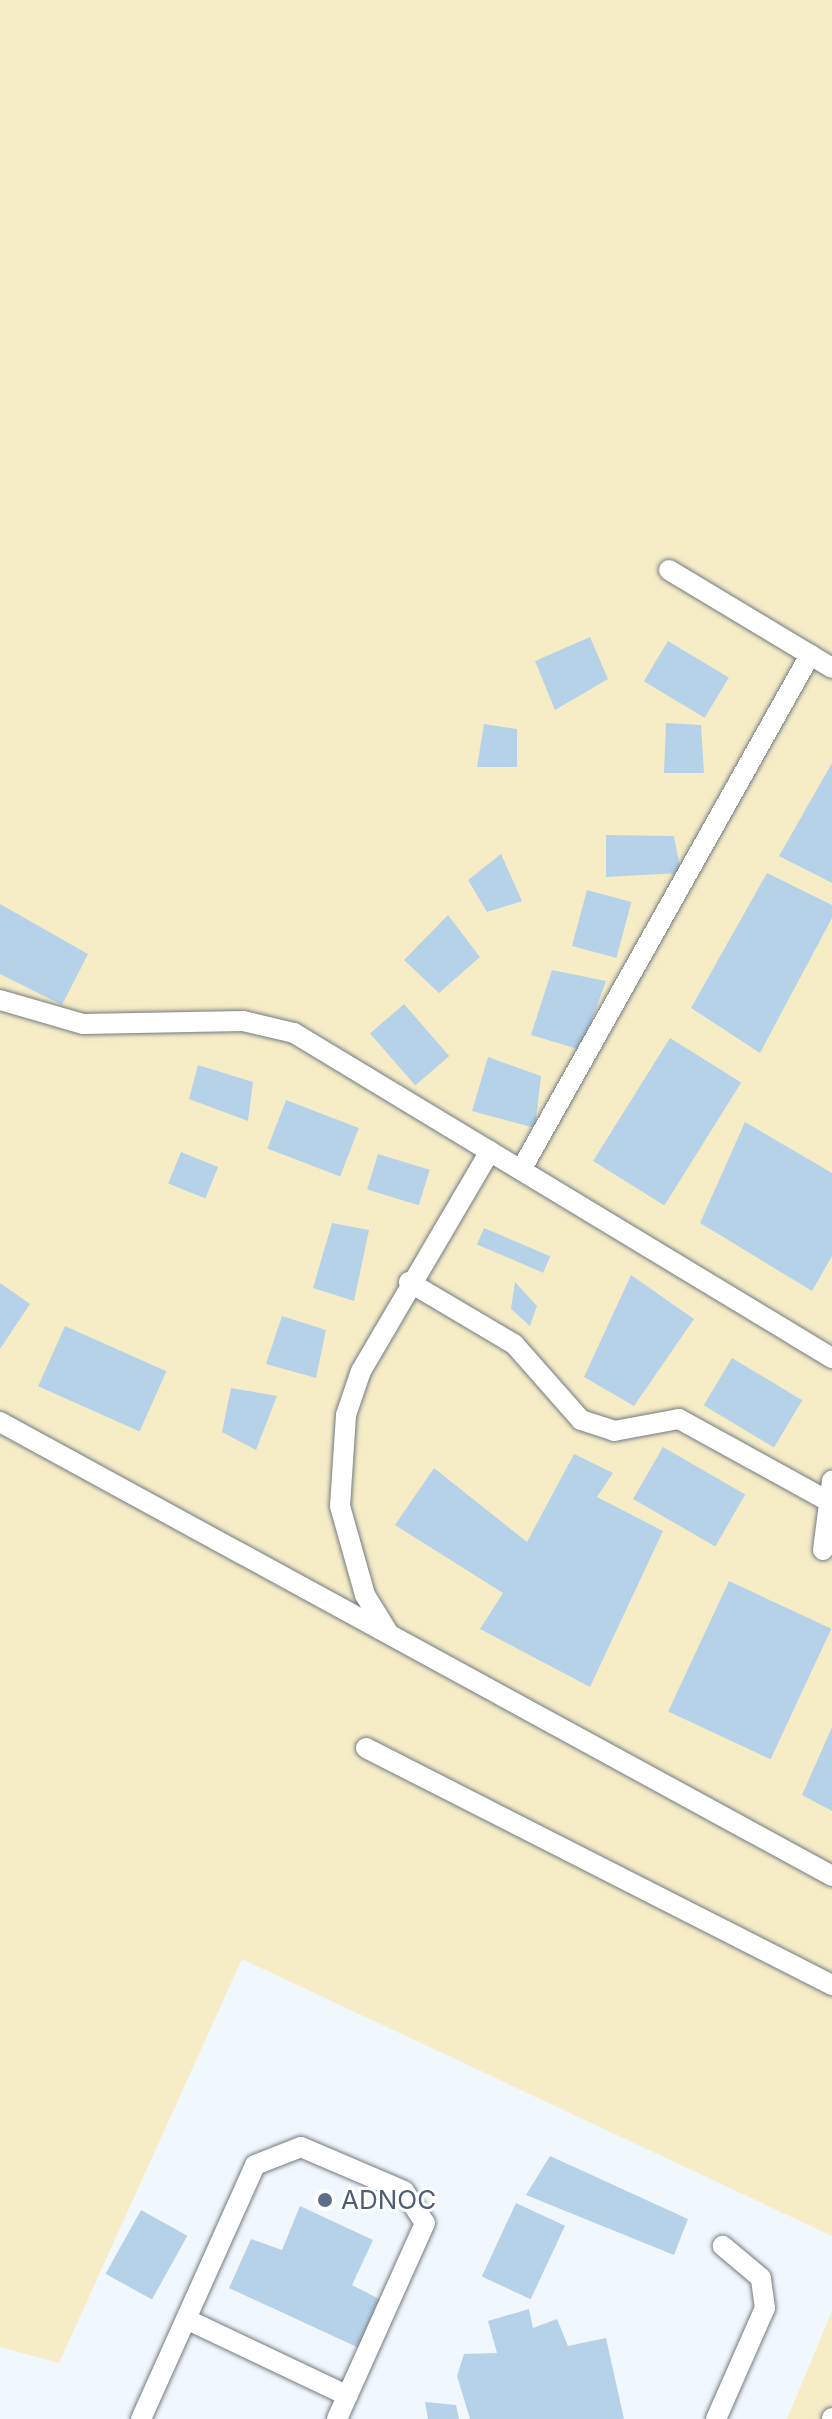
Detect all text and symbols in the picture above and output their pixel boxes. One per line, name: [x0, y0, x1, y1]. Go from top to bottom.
place label: ADNOC: [341, 2184, 436, 2216]
marker: ADNOC: [316, 2191, 334, 2209]

